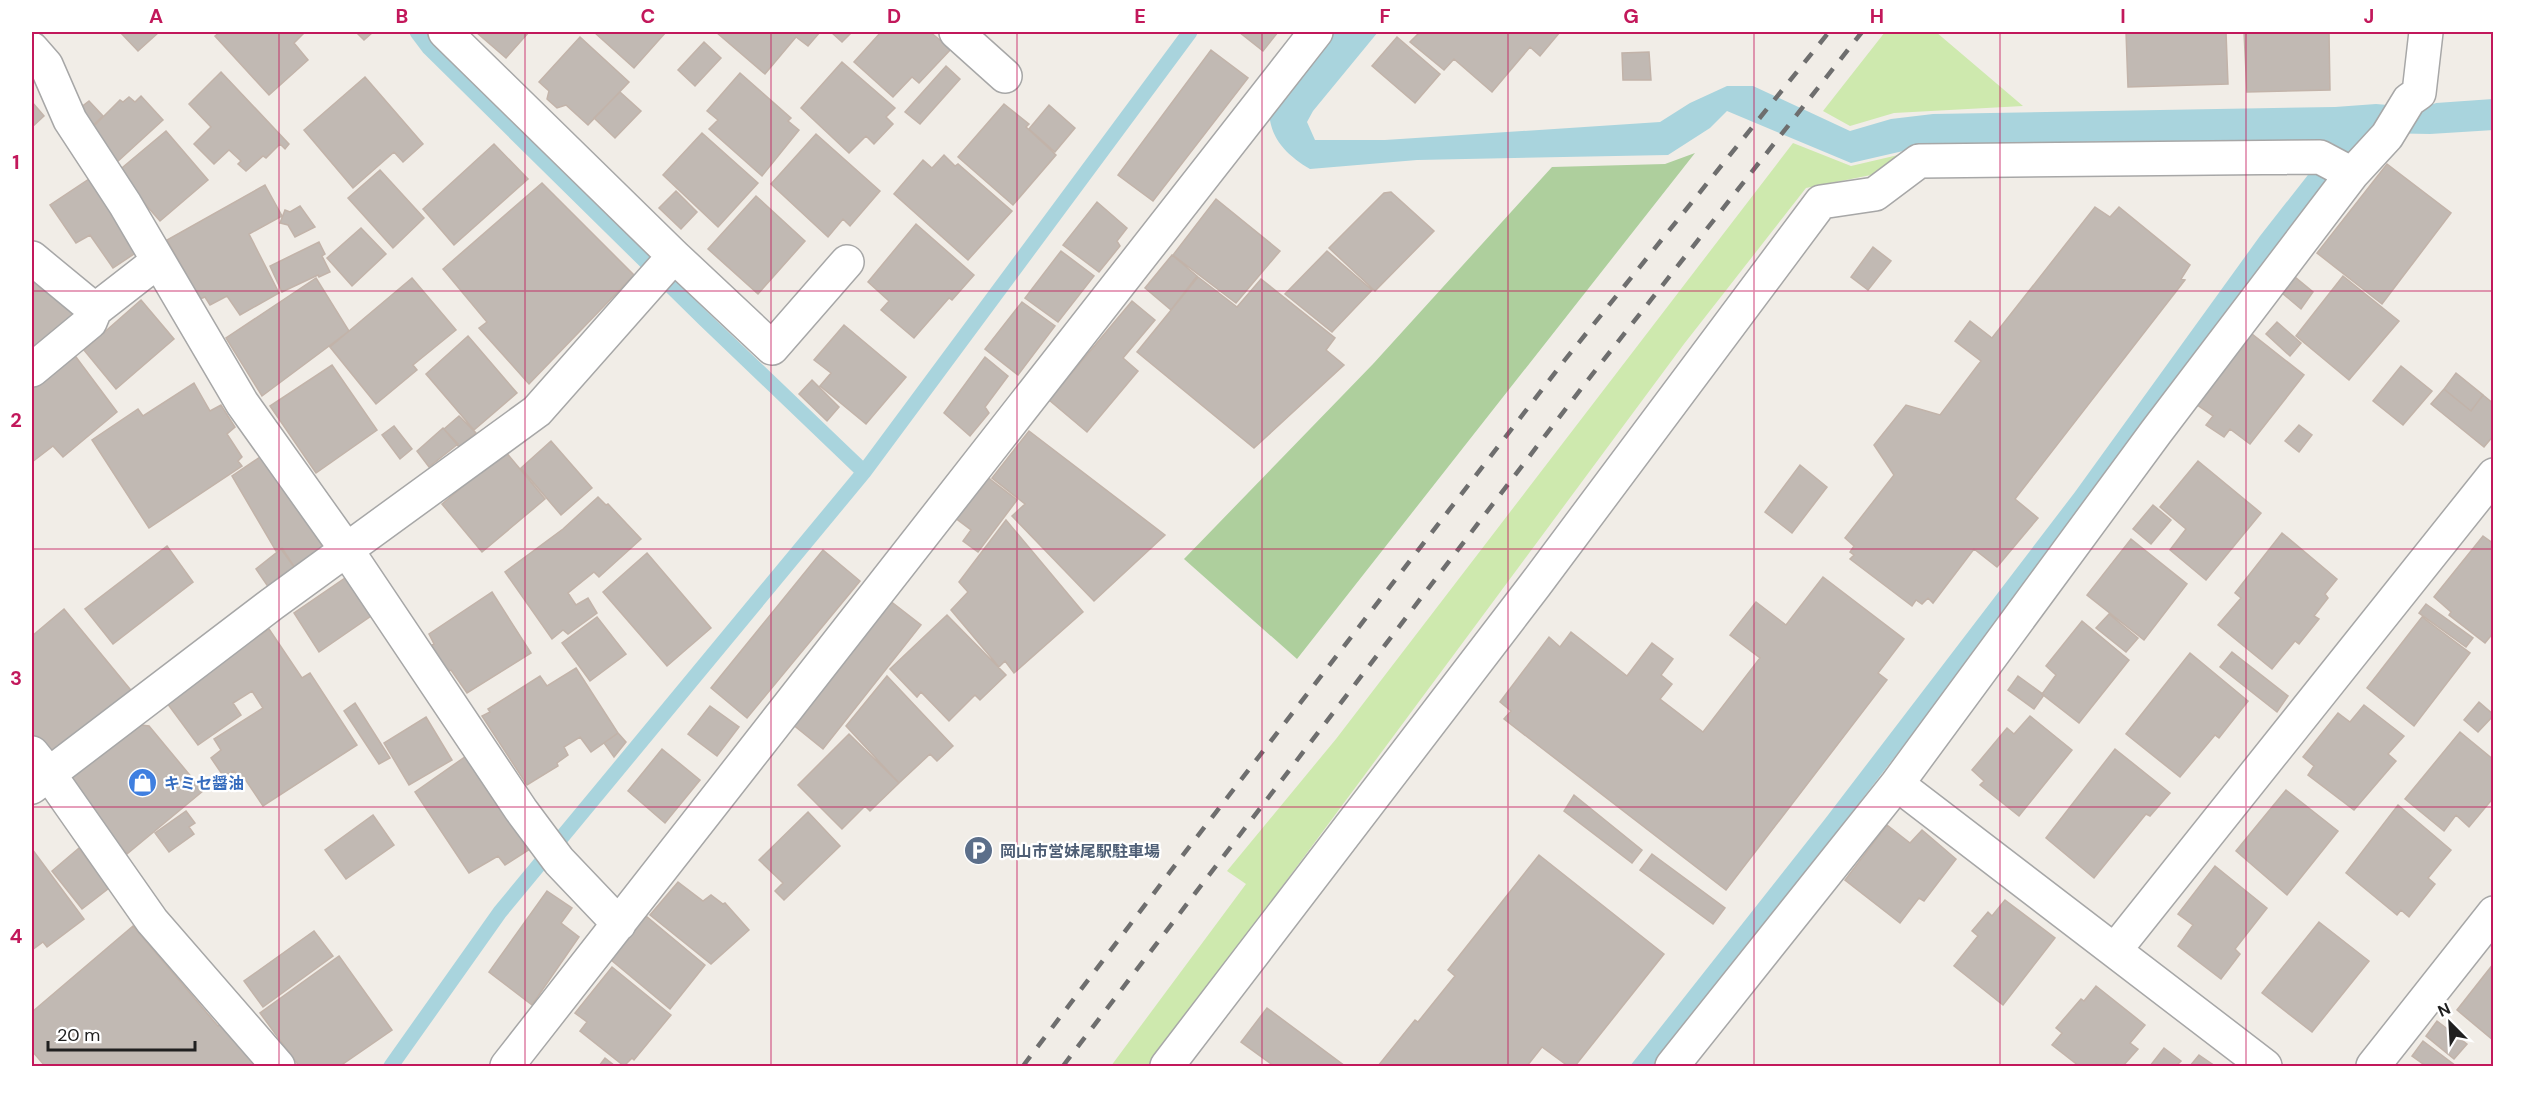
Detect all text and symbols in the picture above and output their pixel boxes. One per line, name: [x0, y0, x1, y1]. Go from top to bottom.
text: A: [149, 3, 163, 29]
text: B: [396, 3, 408, 29]
text: C: [641, 3, 655, 29]
text: D: [887, 3, 901, 29]
text: E: [1134, 3, 1146, 29]
text: F: [1379, 3, 1391, 29]
text: G: [1623, 3, 1639, 29]
text: H: [1870, 3, 1884, 29]
text: I: [2120, 3, 2126, 29]
text: J: [2364, 3, 2374, 29]
text: 1: [12, 149, 20, 175]
text: 2: [10, 407, 22, 433]
text: 3: [10, 665, 22, 691]
shop icon: キミセ醤油: [127, 767, 159, 799]
place label: キミセ醤油: [164, 773, 244, 794]
parking icon: 岡山市営妹尾駅駐車場: [963, 835, 995, 867]
place label: 岡山市営妹尾駅駐車場: [1000, 841, 1160, 862]
text: 4: [10, 923, 23, 949]
north arrow: [2420, 993, 2480, 1053]
text: N: [2435, 998, 2454, 1022]
scale bar: [48, 1014, 195, 1052]
text: 20 m: [57, 1023, 100, 1047]

